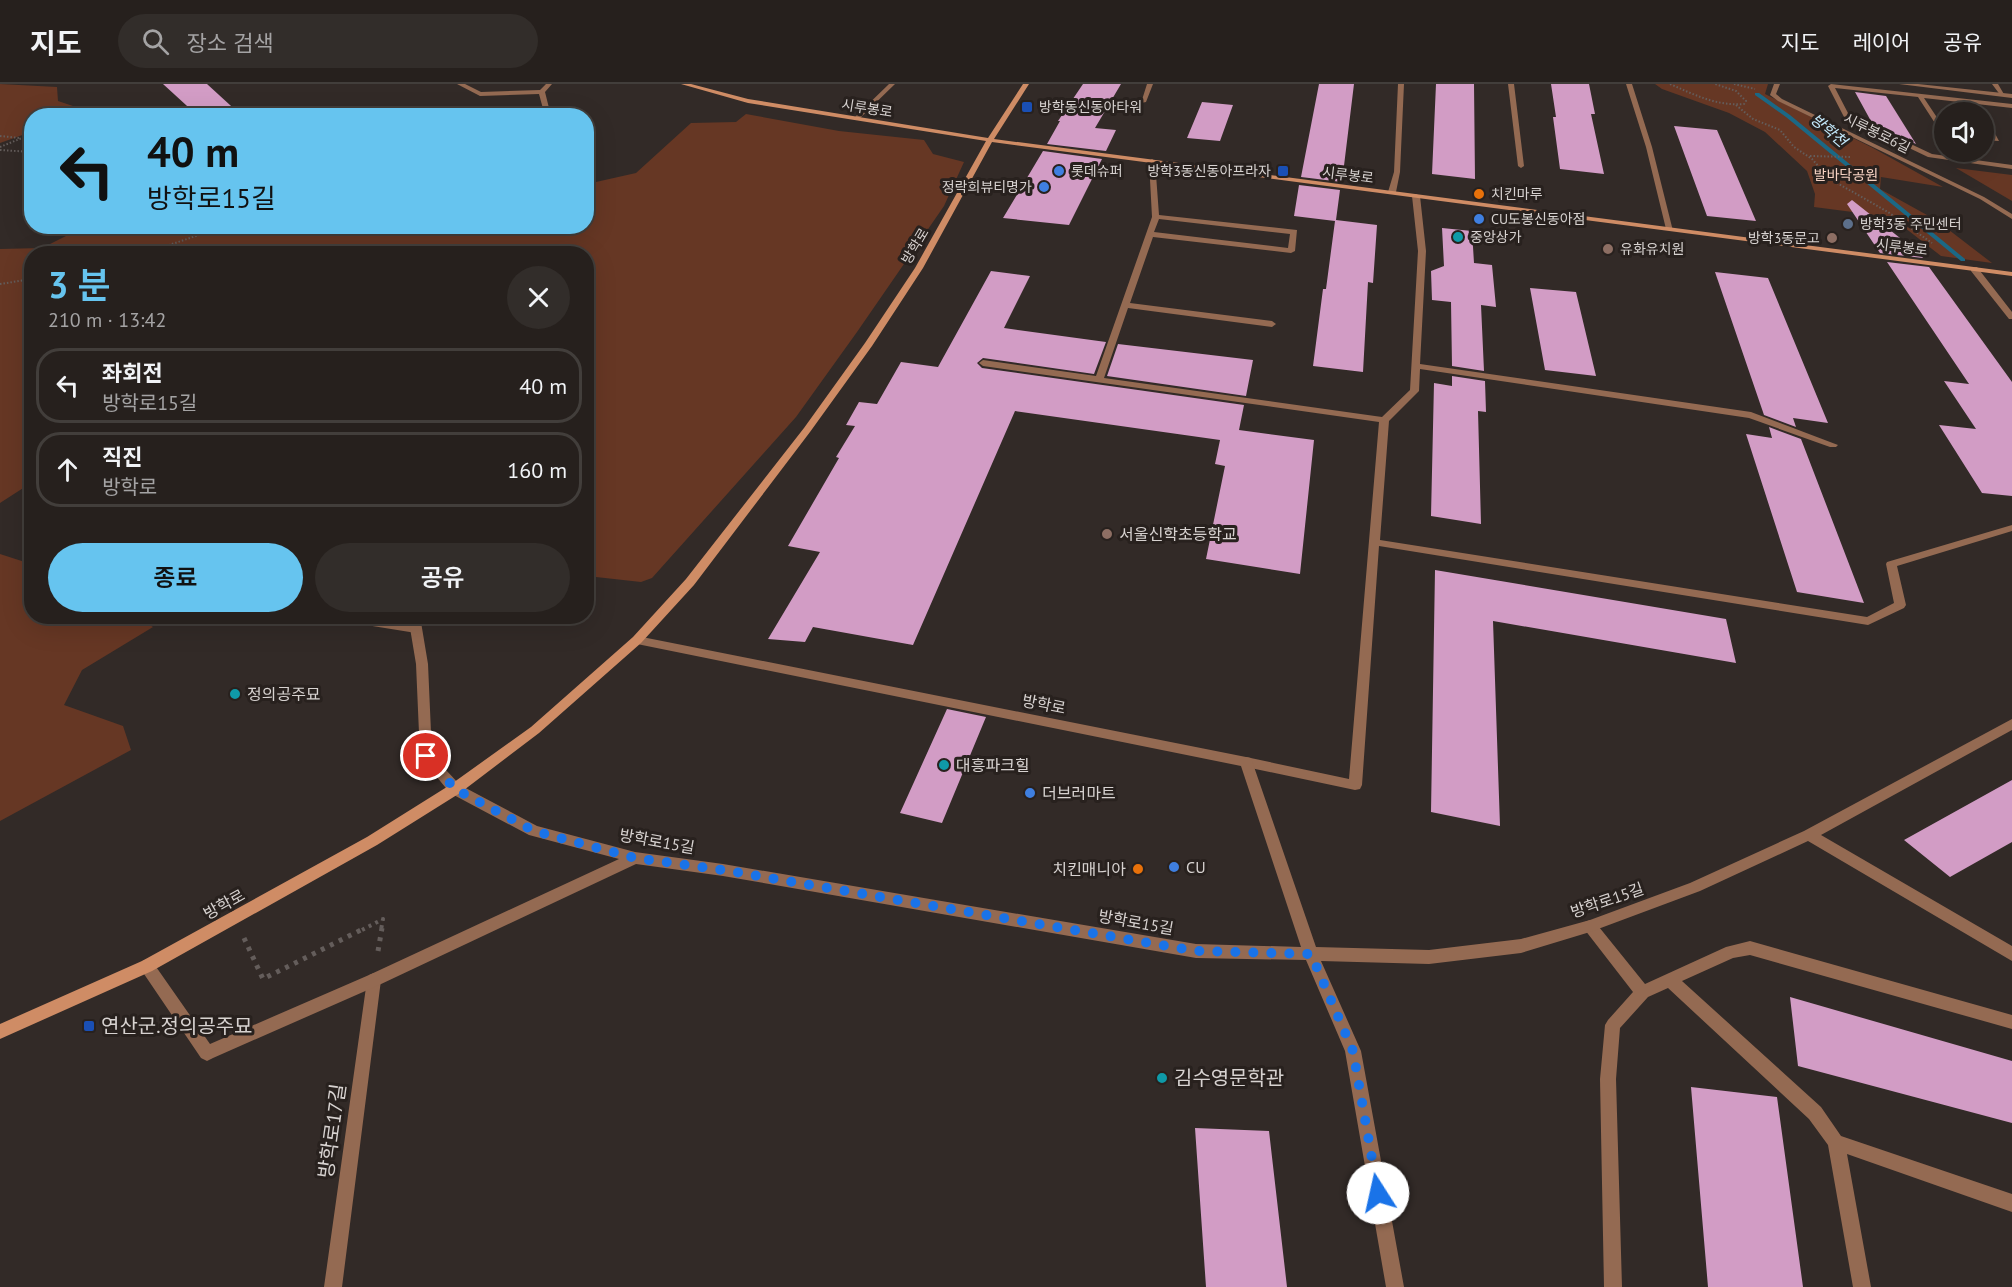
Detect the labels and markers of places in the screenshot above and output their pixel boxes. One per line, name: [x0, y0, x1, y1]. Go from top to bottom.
place label: 방학동신동아타워: [1039, 98, 1142, 116]
marker: 방학동신동아타워: [1020, 100, 1034, 114]
place label: 롯데슈퍼: [1071, 162, 1123, 180]
place label: 방학3동신동아프라자: [1147, 162, 1271, 180]
marker: 롯데슈퍼: [1052, 164, 1066, 178]
marker: 방학3동신동아프라자: [1276, 164, 1290, 178]
place label: 정락희뷰티명가: [942, 178, 1032, 196]
marker: 정락희뷰티명가: [1037, 180, 1051, 194]
place label: 치킨마루: [1491, 185, 1543, 203]
marker: 치킨마루: [1472, 187, 1486, 201]
place label: CU도봉신동아점: [1491, 210, 1585, 228]
marker: CU도봉신동아점: [1472, 212, 1486, 226]
place label: 방학3동 주민센터: [1860, 215, 1962, 233]
marker: 방학3동 주민센터: [1841, 217, 1855, 231]
place label: 중앙상가: [1470, 228, 1522, 246]
place label: 방학3동문고: [1748, 229, 1820, 247]
marker: 중앙상가: [1451, 230, 1465, 244]
marker: 방학3동문고: [1825, 231, 1839, 245]
place label: 유화유치원: [1620, 240, 1684, 258]
marker: 유화유치원: [1601, 242, 1615, 256]
place label: 서울신학초등학교: [1119, 524, 1237, 544]
marker: 서울신학초등학교: [1100, 527, 1114, 541]
place label: 정의공주묘: [247, 684, 321, 704]
marker: 정의공주묘: [228, 687, 242, 701]
pin: [400, 730, 451, 781]
place label: 대흥파크힐: [956, 755, 1030, 775]
marker: 대흥파크힐: [937, 758, 951, 772]
place label: 더브러마트: [1042, 783, 1116, 803]
marker: 더브러마트: [1023, 786, 1037, 800]
place label: CU: [1186, 857, 1206, 877]
place label: 치킨매니아: [1052, 859, 1126, 879]
marker: CU: [1167, 860, 1181, 874]
marker: 치킨매니아: [1131, 862, 1145, 876]
place label: 연산군.정의공주묘: [101, 1013, 252, 1039]
marker: 연산군.정의공주묘: [82, 1019, 96, 1033]
place label: 김수영문학관: [1174, 1065, 1284, 1091]
marker: 김수영문학관: [1155, 1071, 1169, 1085]

